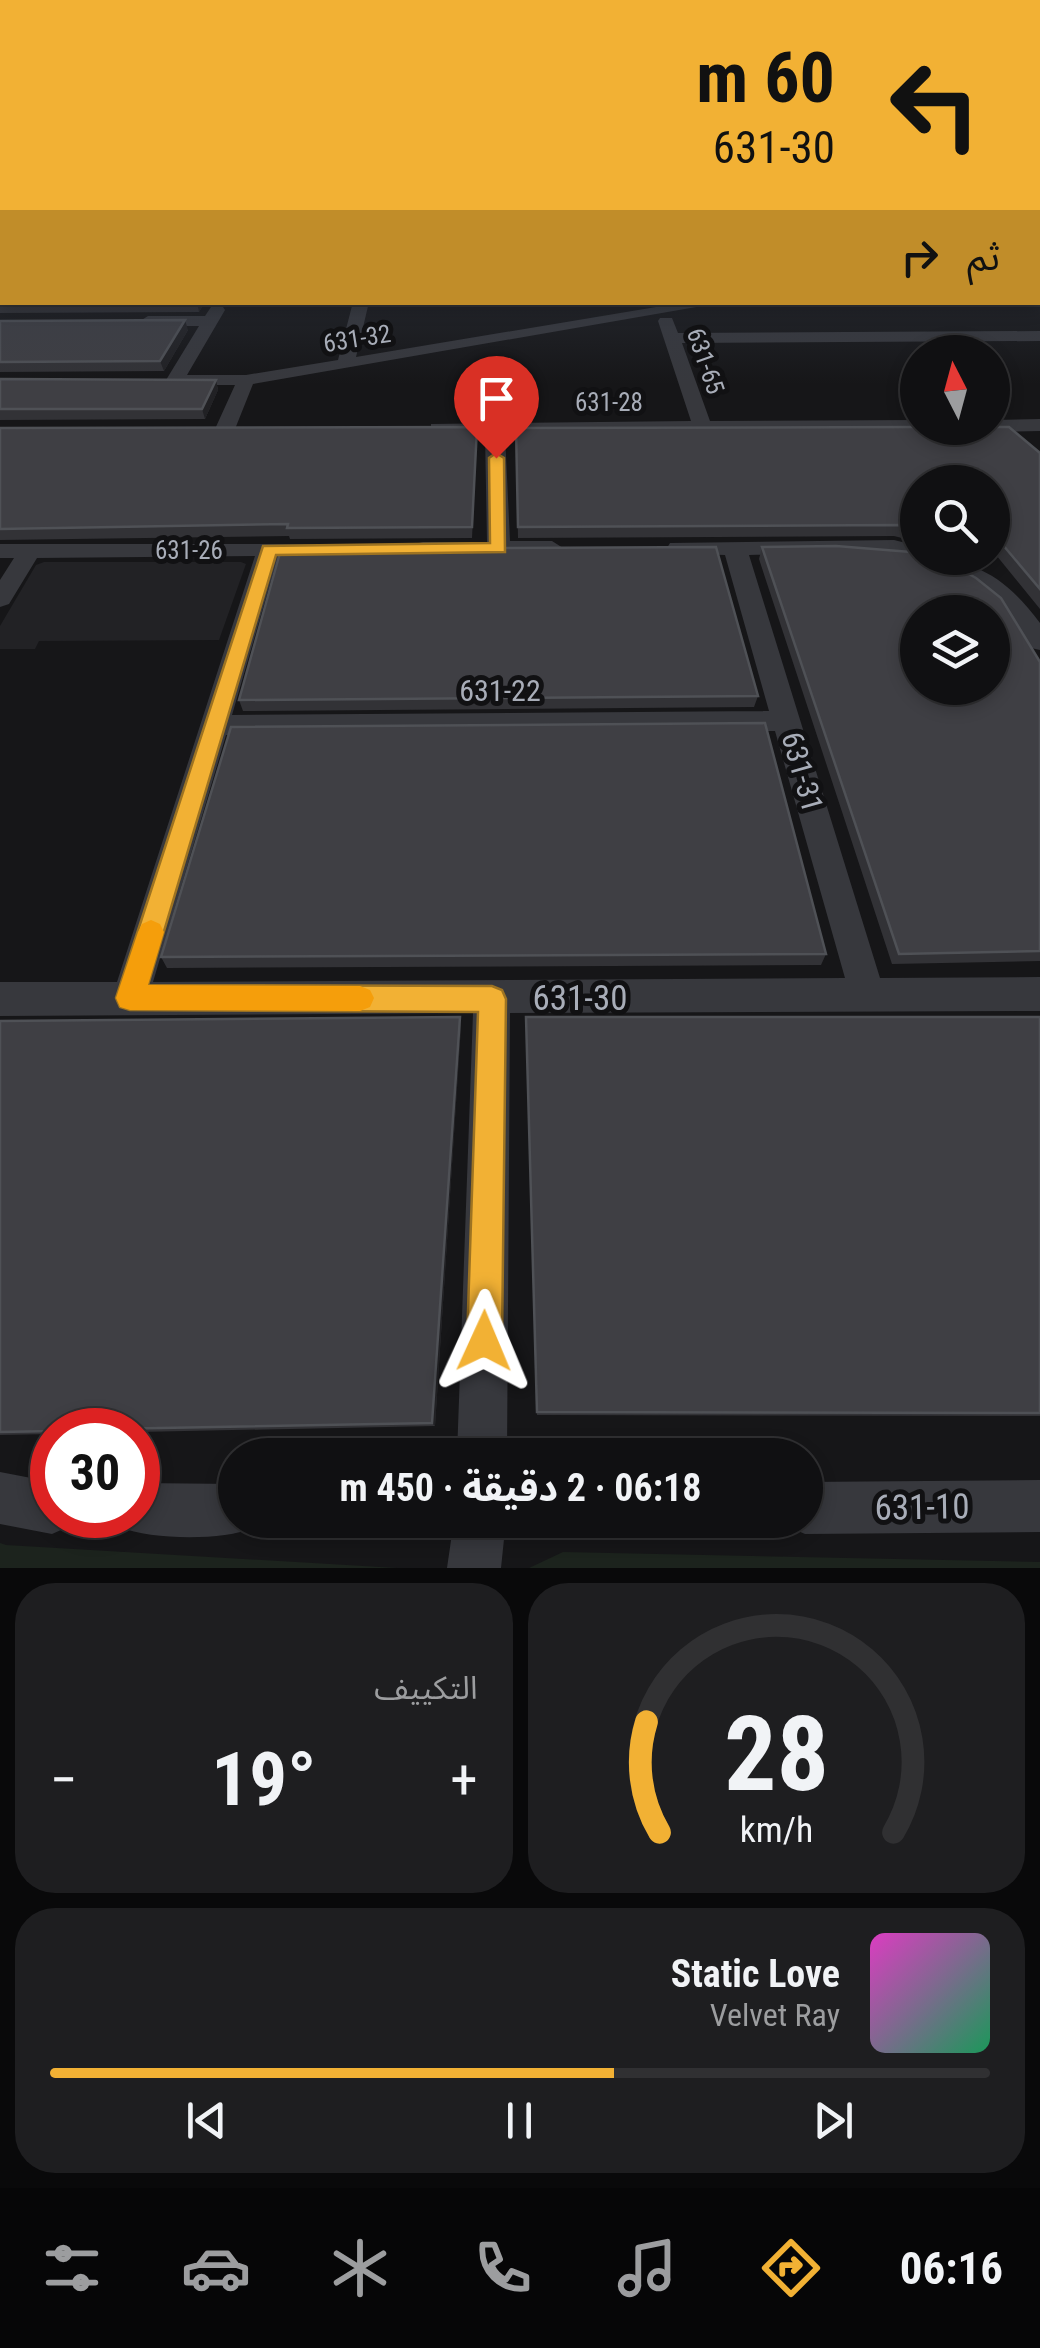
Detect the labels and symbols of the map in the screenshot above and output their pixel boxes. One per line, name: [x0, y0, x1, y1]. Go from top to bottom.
street label: 631-32: [321, 319, 393, 358]
street label: 631-65: [681, 324, 730, 398]
north arrow: [900, 335, 1010, 445]
pin: [454, 356, 539, 459]
street label: 631-28: [575, 388, 643, 417]
street label: 631-26: [155, 536, 223, 565]
street label: 631-22: [459, 673, 541, 708]
street label: 631-31: [774, 728, 831, 816]
street label: 631-30: [532, 978, 628, 1019]
position arrow: [432, 1289, 536, 1393]
speed limit sign: 30: [30, 1408, 160, 1538]
street label: 631-10: [874, 1486, 970, 1529]

